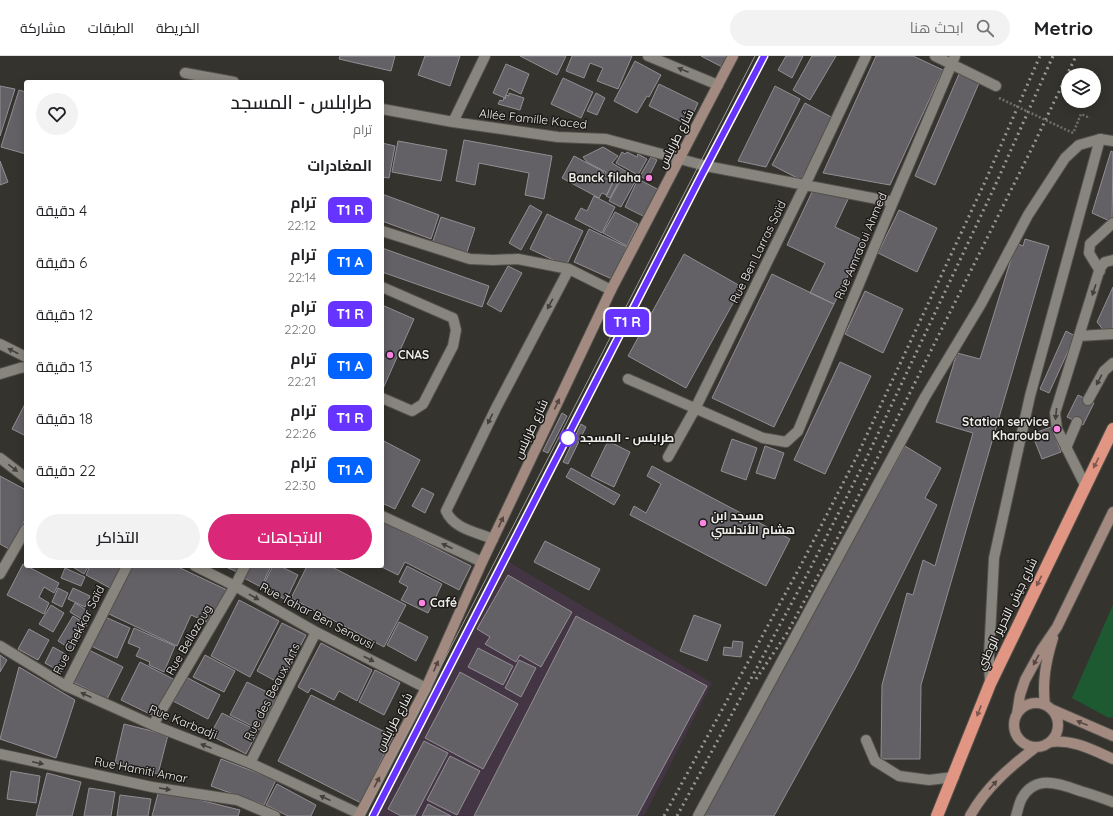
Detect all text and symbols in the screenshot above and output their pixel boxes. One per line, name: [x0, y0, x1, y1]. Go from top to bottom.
search box: [730, 10, 1010, 46]
text: Metrio: [1034, 16, 1093, 40]
icon: search: [974, 17, 996, 39]
text: ابحث هنا: [910, 18, 964, 37]
text: مشاركة: [20, 19, 66, 37]
text: الطبقات: [88, 19, 134, 37]
text: الخريطة: [156, 19, 200, 37]
one-way arrow: [677, 67, 689, 73]
map controls: [1061, 68, 1101, 108]
button: layers: [1061, 68, 1101, 108]
text: طرابلس - المسجد: [230, 90, 372, 114]
button: heart: [36, 93, 78, 135]
street label: Allée Famille Kaced: [478, 105, 588, 132]
street label: شارع طرابلس: [654, 107, 698, 171]
text: ترام: [353, 121, 372, 137]
text: المغادرات: [307, 156, 372, 175]
place label: Banck filaha: [569, 170, 641, 185]
marker: Banck filaha: [644, 173, 654, 183]
street label: Rue Amraoui Ahmed: [831, 190, 890, 302]
text: ترام: [290, 193, 316, 212]
street label: Rue Ben Larras Saïd: [726, 198, 789, 306]
text: 4 دقيقة: [36, 201, 87, 220]
text: T1 R: [336, 201, 364, 219]
text: 22:12: [287, 217, 316, 233]
text: ترام: [290, 245, 316, 264]
text: 6 دقيقة: [36, 253, 87, 272]
text: T1 A: [336, 253, 364, 271]
text: 22:14: [288, 269, 316, 285]
one-way arrow: [1090, 284, 1096, 296]
text: ترام: [290, 297, 316, 316]
one-way arrow: [547, 298, 554, 310]
text: 12 دقيقة: [36, 305, 93, 324]
text: T1 R: [336, 305, 364, 323]
line badge: T1 R: [599, 309, 655, 335]
text: T1 R: [613, 313, 641, 331]
text: 22:20: [284, 321, 316, 337]
place label: CNAS: [398, 347, 429, 362]
one-way arrow: [7, 348, 19, 354]
text: ترام: [290, 349, 316, 368]
marker: CNAS: [385, 350, 395, 360]
text: 13 دقيقة: [36, 357, 93, 376]
text: T1 A: [336, 357, 364, 375]
text: 22:21: [287, 373, 316, 389]
one-way arrow: [1096, 374, 1102, 386]
street label: شارع طرابلس: [510, 396, 552, 461]
one-way arrow: [554, 398, 560, 410]
text: ترام: [290, 401, 316, 420]
one-way arrow: [1053, 408, 1059, 420]
text: 18 دقيقة: [36, 409, 93, 428]
text: T1 R: [336, 409, 364, 427]
one-way arrow: [487, 413, 493, 425]
place label: Station service Kharouba: [962, 414, 1049, 443]
marker: Station service Kharouba: [1052, 424, 1062, 434]
text: 22:26: [285, 425, 316, 441]
marker: طرابلس - المسجد: [559, 429, 577, 447]
place label: طرابلس - المسجد: [580, 430, 674, 446]
text: ترام: [290, 453, 316, 472]
one-way arrow: [1092, 458, 1099, 469]
text: 22 دقيقة: [36, 461, 96, 480]
text: T1 A: [336, 461, 364, 479]
one-way arrow: [8, 463, 18, 471]
text: 22:30: [285, 477, 316, 493]
place label: مسجد ابن هشام الأندلسي: [711, 508, 795, 540]
button: التذاكر: [36, 514, 200, 560]
button: الاتجاهات: [208, 514, 372, 560]
one-way arrow: [498, 516, 504, 527]
marker: مسجد ابن هشام الأندلسي: [698, 518, 708, 528]
one-way arrow: [441, 542, 453, 549]
street label: شارع جيش التحرير الوطني: [973, 555, 1043, 673]
one-way arrow: [1036, 575, 1042, 586]
street label: Rue Tahar Ben Senousi: [257, 579, 377, 652]
street label: Rue Chekkar Saïd: [50, 583, 107, 677]
one-way arrow: [248, 594, 260, 601]
place label: Café: [430, 595, 457, 610]
marker: Café: [417, 598, 427, 608]
street label: Rue Bellazoug: [162, 602, 215, 678]
street label: Rue des Beaux Arts: [240, 640, 303, 743]
one-way arrow: [1033, 654, 1039, 666]
one-way arrow: [363, 655, 374, 662]
one-way arrow: [433, 660, 439, 671]
street label: شارع طرابلس: [372, 690, 416, 754]
one-way arrow: [81, 692, 92, 698]
street label: Rue Karbadji: [147, 701, 220, 742]
one-way arrow: [975, 706, 981, 718]
one-way arrow: [1076, 720, 1087, 726]
one-way arrow: [199, 742, 211, 748]
street label: Rue Hamiti Amar: [93, 753, 189, 786]
one-way arrow: [32, 760, 44, 766]
one-way arrow: [374, 776, 381, 787]
one-way arrow: [988, 779, 997, 790]
one-way arrow: [159, 786, 171, 792]
one-way arrow: [319, 794, 331, 801]

